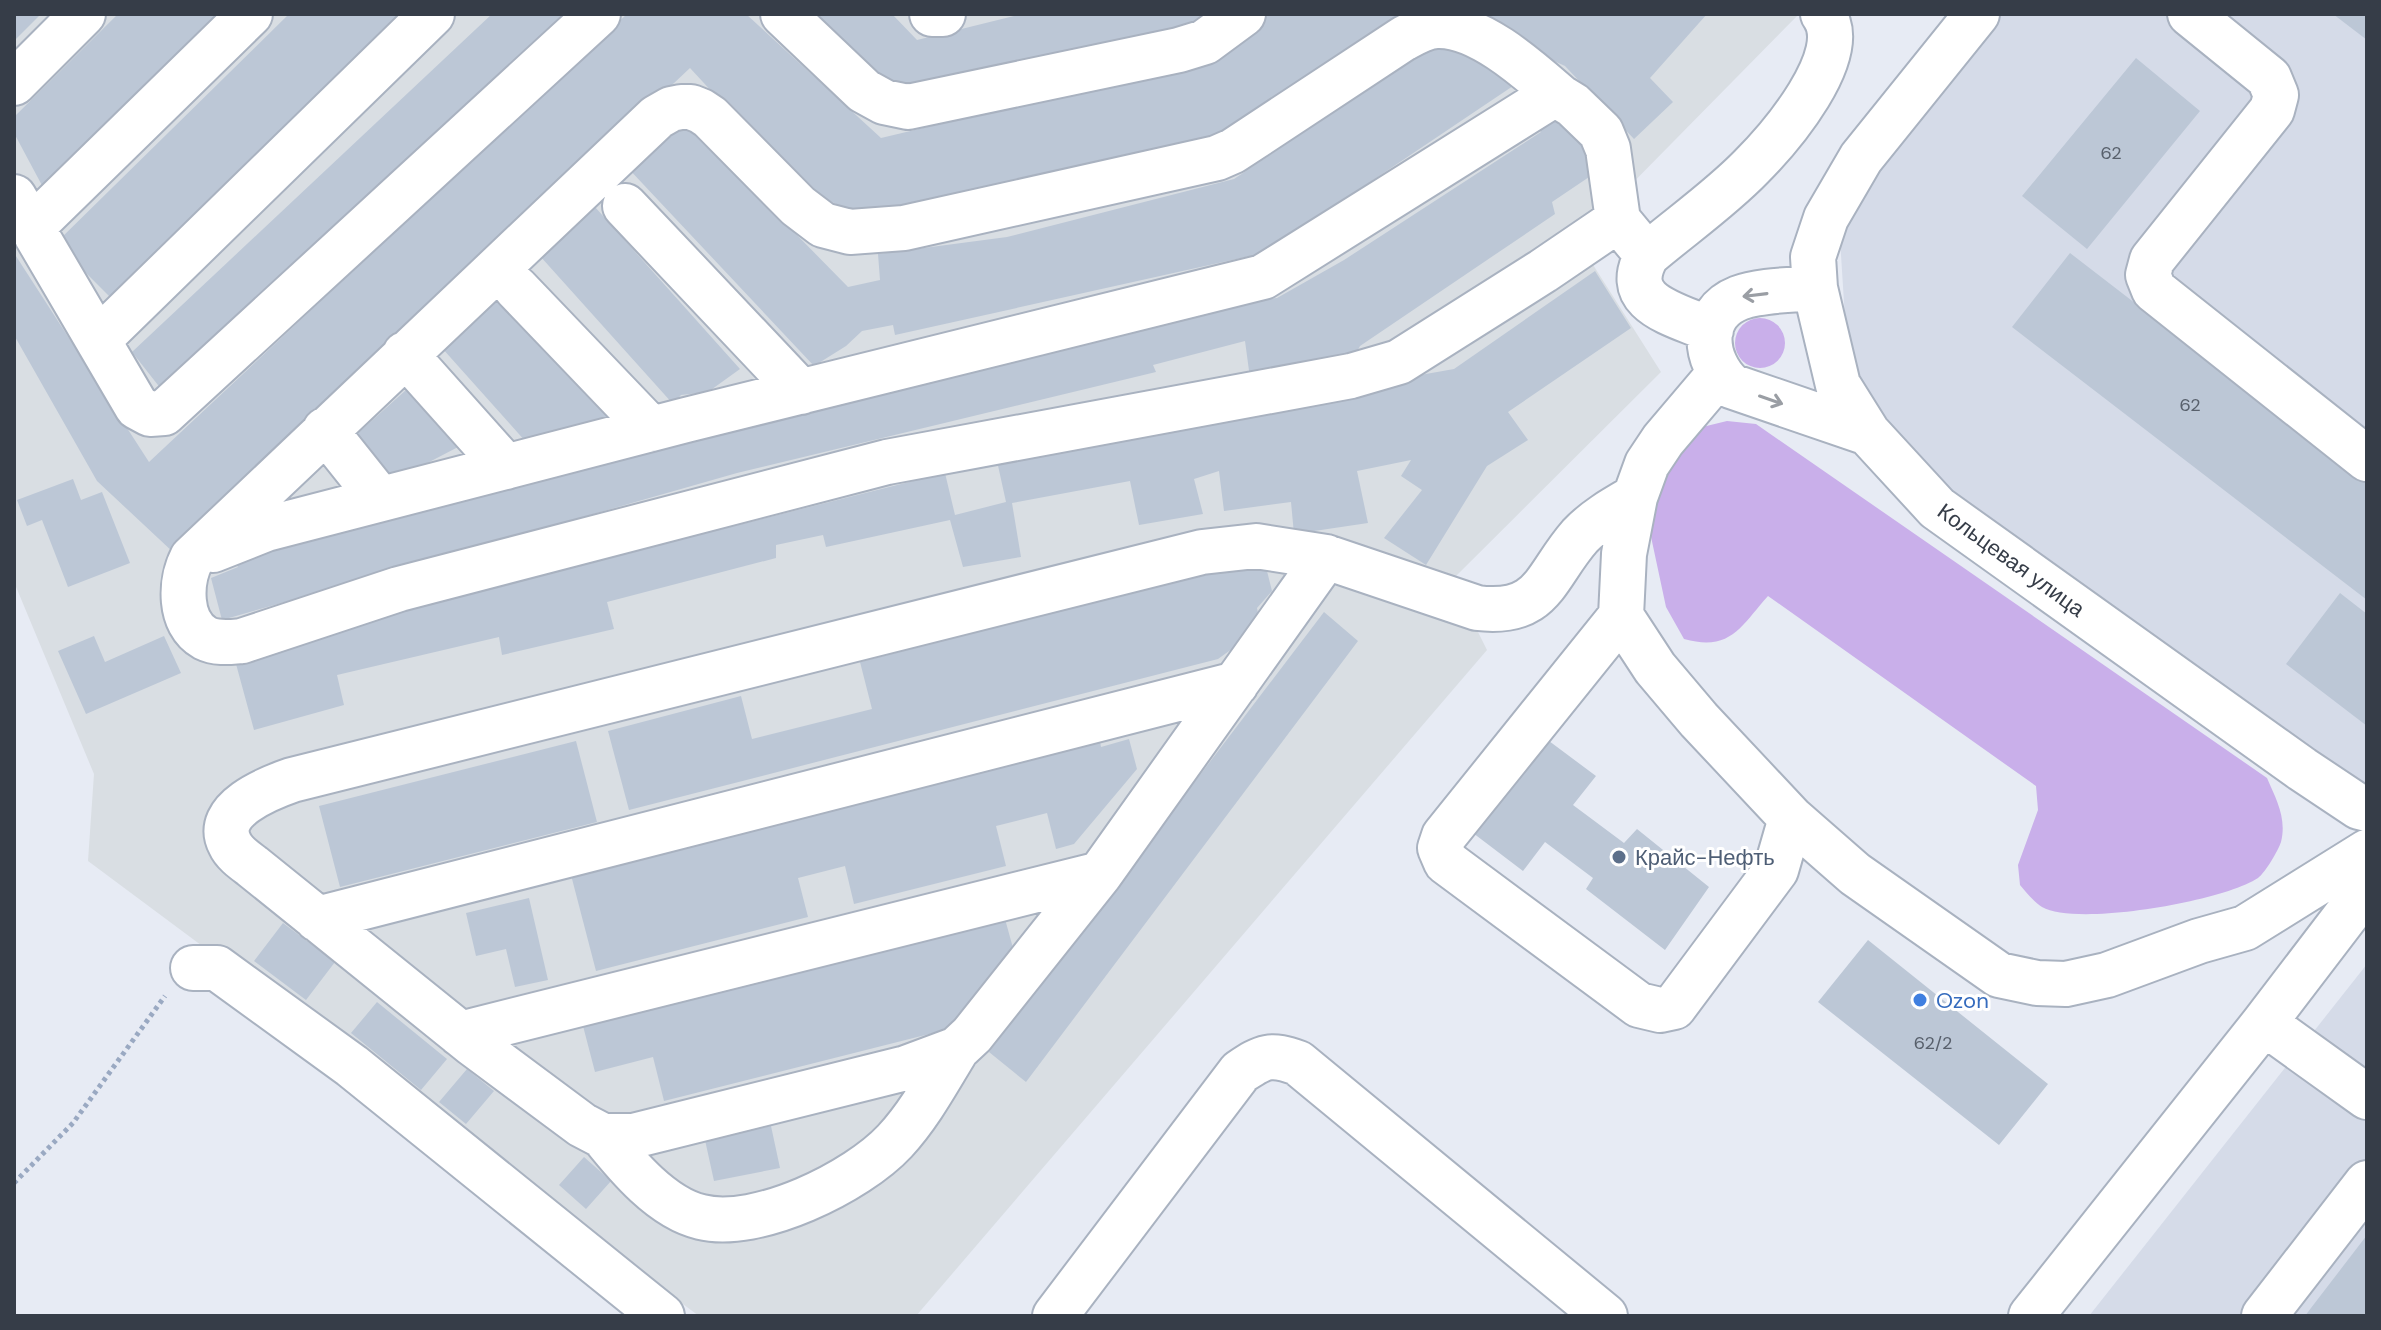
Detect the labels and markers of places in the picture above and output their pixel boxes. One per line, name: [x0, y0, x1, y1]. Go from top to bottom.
place label: Крайс-Нефть: [1635, 843, 1775, 872]
marker: Крайс-Нефть: [1610, 848, 1628, 866]
place label: Ozon: [1936, 986, 1989, 1015]
marker: Ozon: [1911, 991, 1929, 1009]

